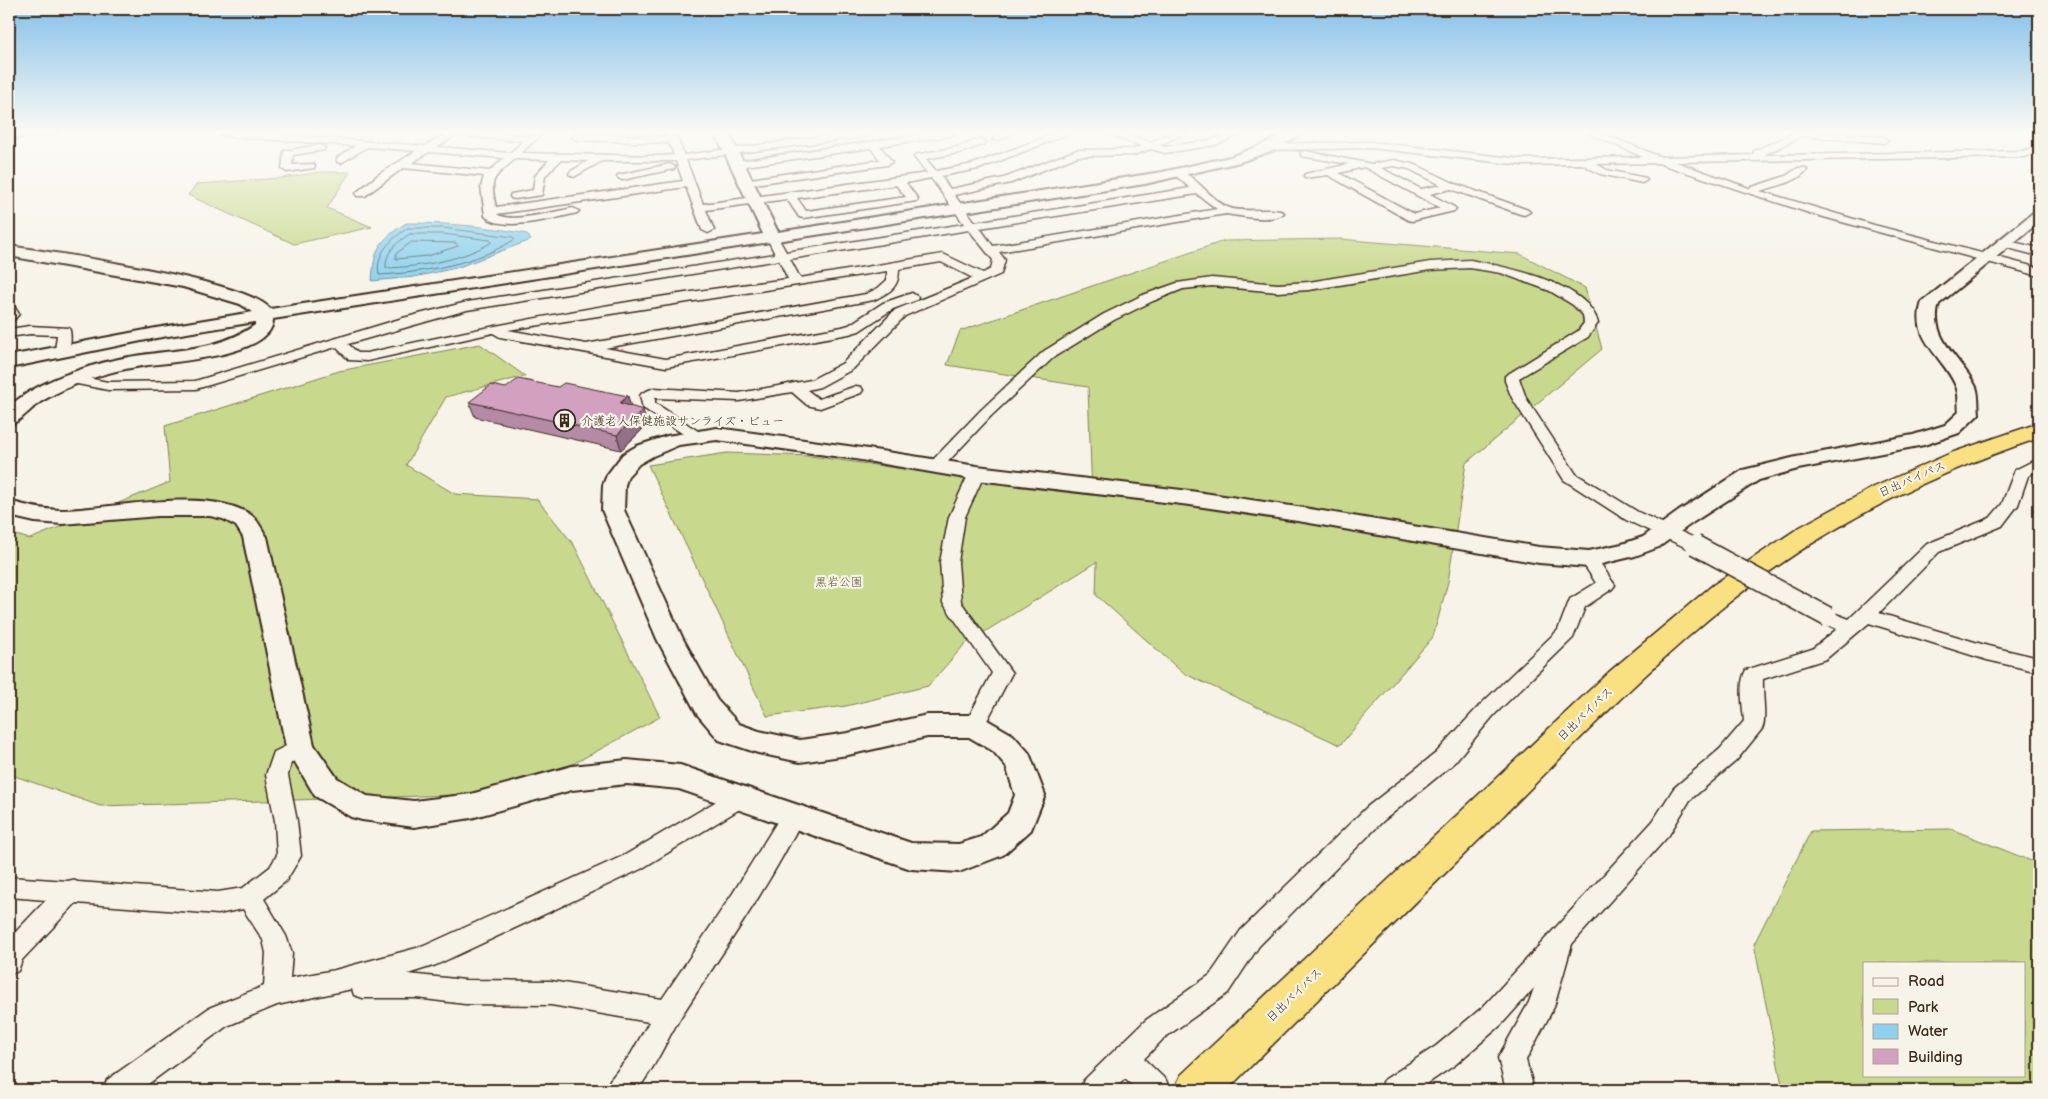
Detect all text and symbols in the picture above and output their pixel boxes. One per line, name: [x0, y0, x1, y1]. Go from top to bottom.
building icon: 介護老人保健施設サンライズ・ビュー: [553, 409, 577, 433]
place label: 介護老人保健施設サンライズ・ビュー: [581, 414, 784, 429]
street label: 日出バイパス: [1876, 458, 1948, 501]
park label: 黒岩公園: [815, 575, 863, 590]
street label: 日出バイパス: [1554, 684, 1616, 745]
legend: [1863, 962, 2026, 1076]
street label: 日出バイパス: [1263, 965, 1325, 1026]
text: Road: [1908, 972, 1944, 991]
text: Park: [1908, 998, 1939, 1017]
text: Water: [1908, 1022, 1948, 1041]
text: Building: [1908, 1048, 1963, 1067]

